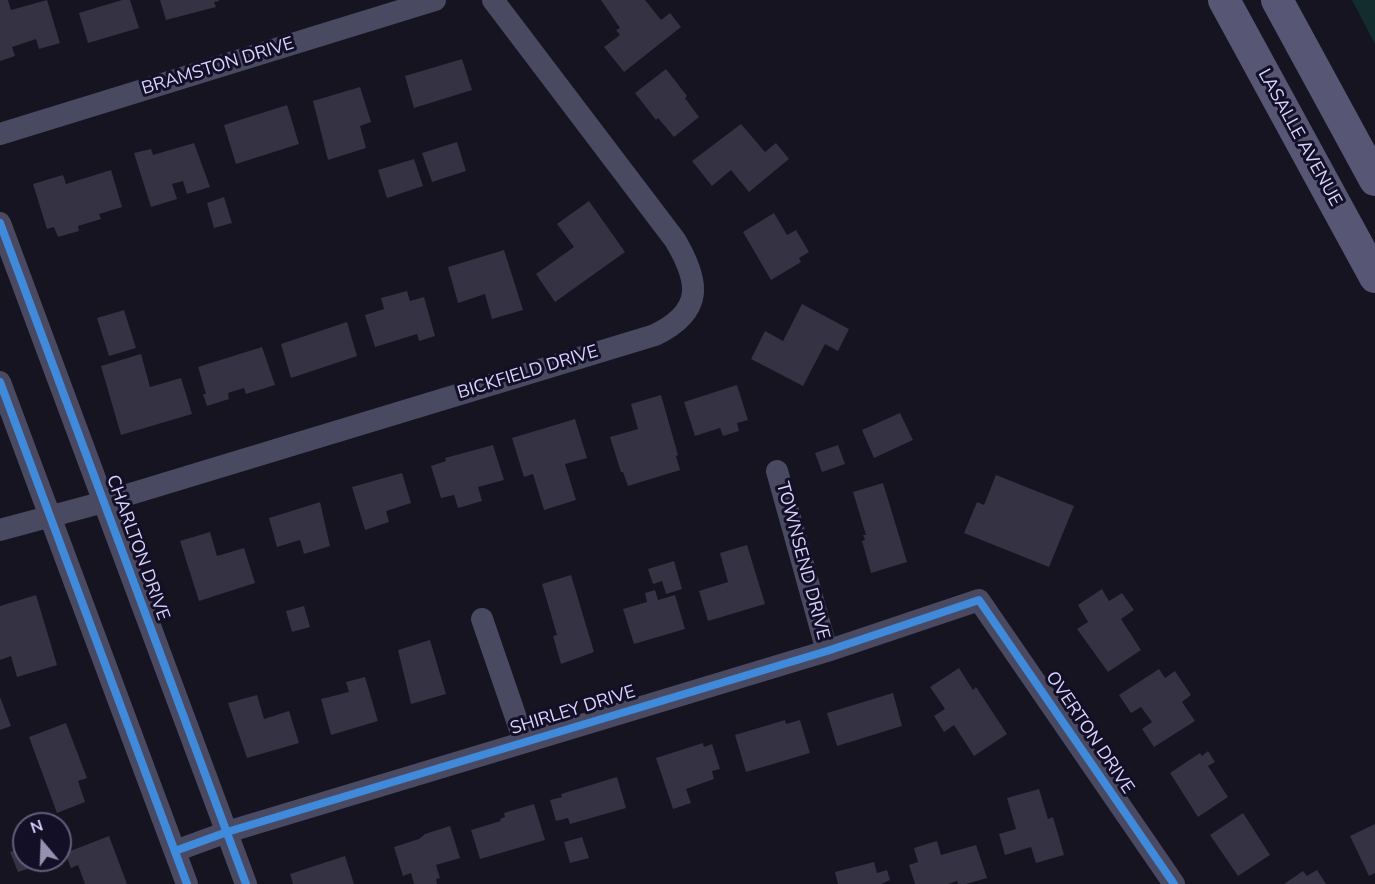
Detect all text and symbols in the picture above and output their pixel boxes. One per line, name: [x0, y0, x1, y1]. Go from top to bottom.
street label: BRAMSTON DRIVE: [139, 34, 297, 100]
street label: LASALLE AVENUE: [1252, 66, 1346, 210]
street label: BICKFIELD DRIVE: [455, 341, 601, 405]
street label: CHARLTON DRIVE: [101, 472, 173, 624]
street label: TOWNSEND DRIVE: [771, 480, 833, 642]
street label: OVERTON DRIVE: [1040, 668, 1138, 798]
street label: SHIRLEY DRIVE: [508, 682, 638, 740]
north arrow: [12, 812, 72, 872]
text: N: [28, 815, 46, 839]

